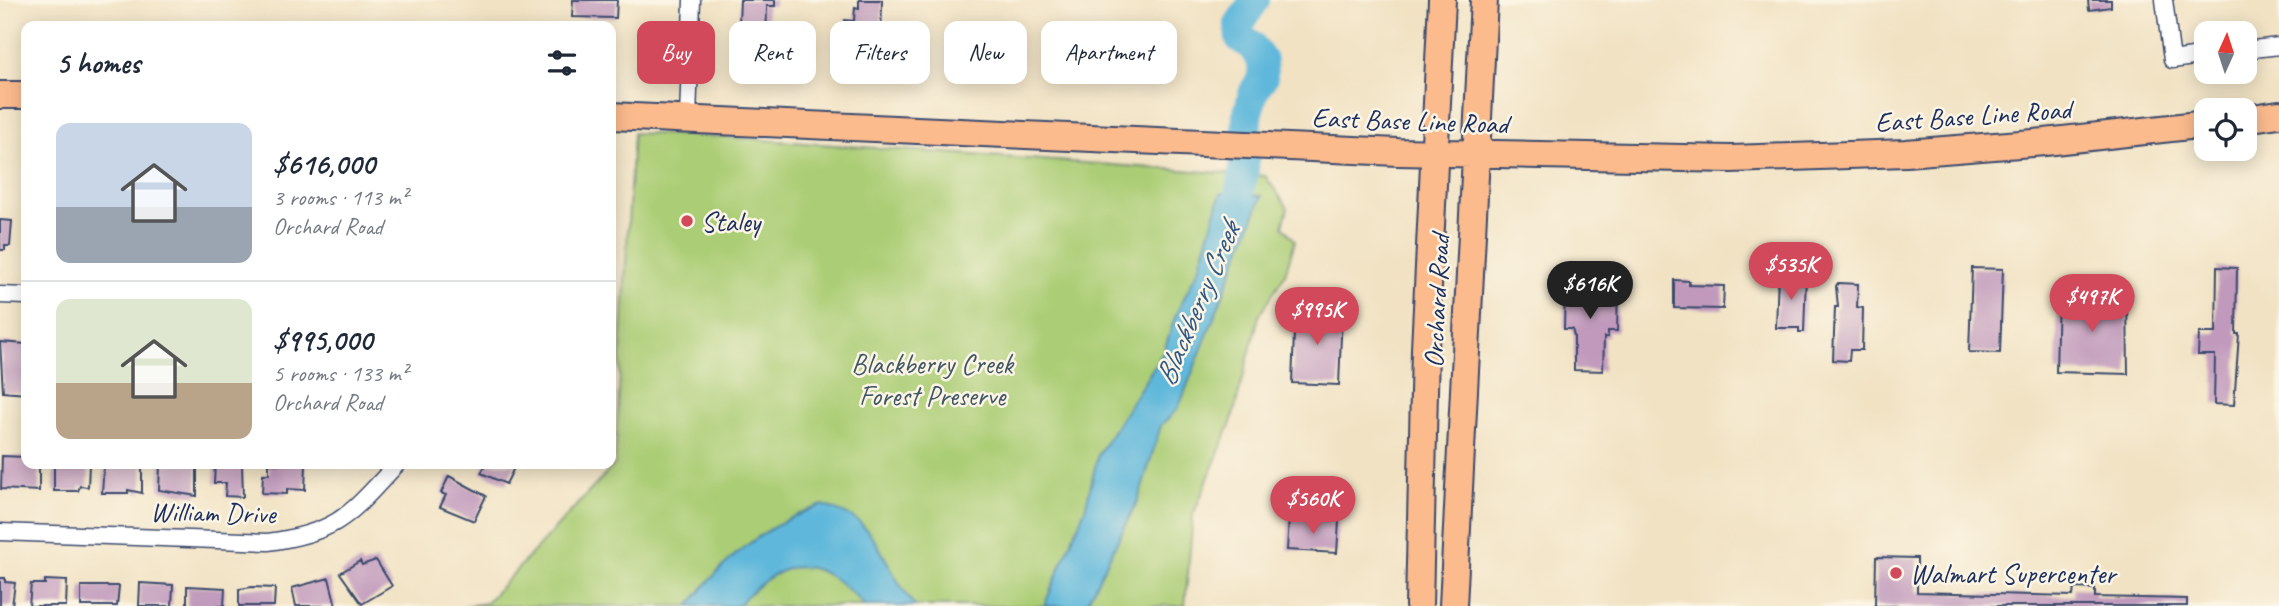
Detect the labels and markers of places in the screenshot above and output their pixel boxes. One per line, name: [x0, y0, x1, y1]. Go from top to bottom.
place label: Staley: [701, 204, 763, 239]
marker: Staley: [679, 213, 695, 229]
pin: $535K: [1742, 243, 1840, 302]
pin: $616K: [1541, 262, 1639, 321]
pin: $497K: [2043, 274, 2141, 334]
pin: $995K: [1268, 288, 1366, 347]
pin: $560K: [1264, 476, 1362, 536]
place label: Walmart Supercenter: [1910, 556, 2118, 591]
marker: Walmart Supercenter: [1888, 565, 1904, 581]

